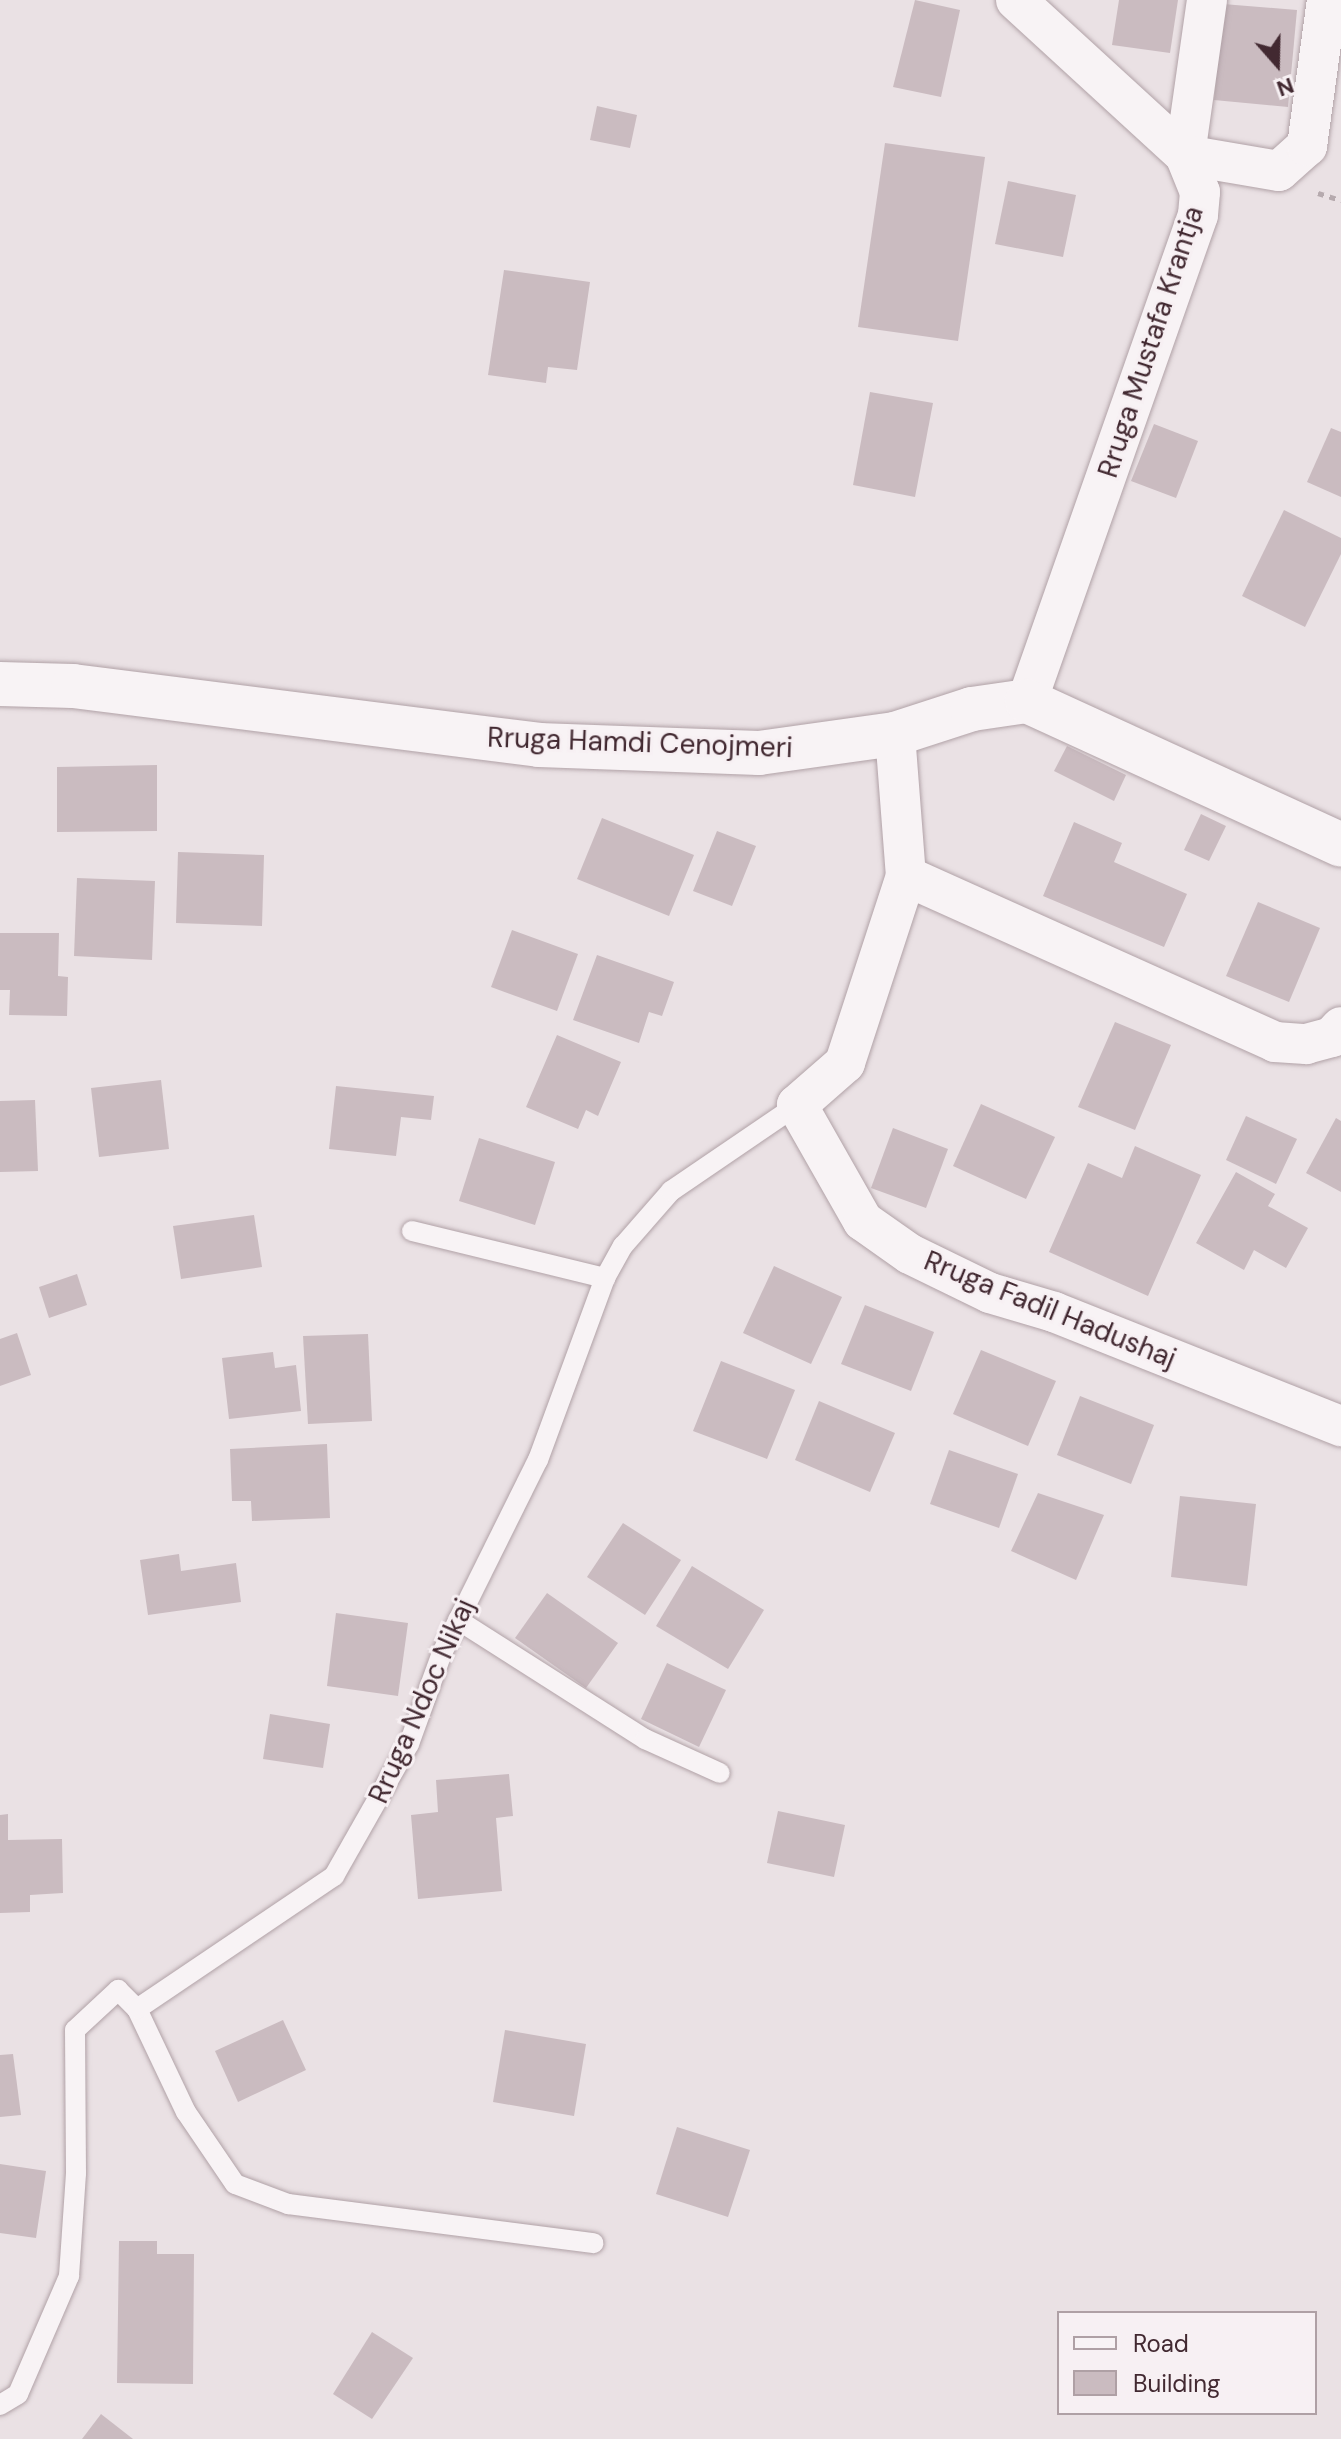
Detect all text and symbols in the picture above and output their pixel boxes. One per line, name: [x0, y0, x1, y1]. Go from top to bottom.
north arrow: [1237, 24, 1317, 104]
text: N: [1273, 71, 1298, 103]
street label: Rruga Mustafa Krantja: [1091, 202, 1211, 482]
street label: Rruga Hamdi Cenojmeri: [487, 721, 793, 765]
street label: Rruga Fadil Hadushaj: [919, 1244, 1181, 1376]
street label: Rruga Ndoc Nikaj: [362, 1593, 482, 1809]
legend: [1057, 2311, 1317, 2415]
text: Road: [1133, 2328, 1189, 2359]
text: Building: [1133, 2368, 1220, 2399]

